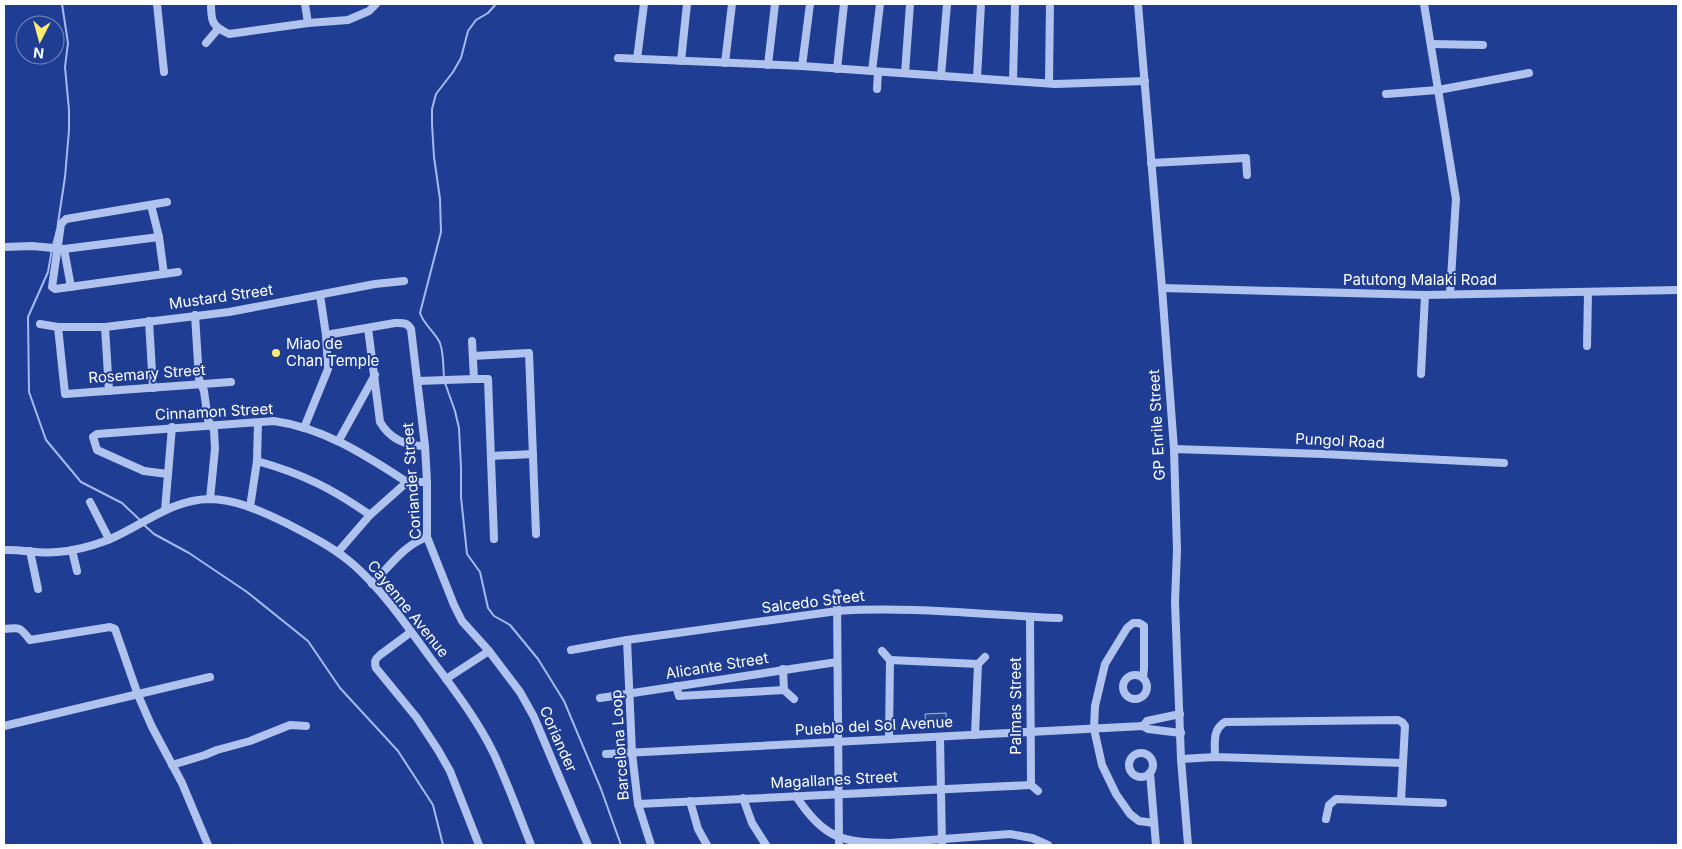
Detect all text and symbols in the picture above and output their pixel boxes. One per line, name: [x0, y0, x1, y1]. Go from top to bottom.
north arrow: [15, 15, 65, 65]
text: N: [32, 44, 45, 62]
street label: Patutong Malaki Road: [1343, 270, 1497, 289]
street label: Mustard Street: [168, 280, 274, 313]
place label: Miao de Chan Temple: [286, 334, 379, 370]
marker: Miao de Chan Temple: [270, 347, 282, 359]
street label: Rosemary Street: [88, 360, 206, 387]
street label: GP Enrile Street: [1144, 369, 1169, 481]
street label: Cinnamon Street: [154, 399, 274, 424]
street label: Coriander Street: [398, 422, 425, 540]
street label: Pungol Road: [1295, 429, 1385, 452]
street label: Cayenne Avenue: [363, 556, 453, 661]
street label: Salcedo Street: [760, 586, 866, 617]
street label: Alicante Street: [664, 648, 770, 683]
street label: Palmas Street: [1006, 657, 1025, 755]
street label: Barcelona Loop: [606, 689, 633, 801]
street label: Coriander: [535, 703, 582, 775]
street label: Pueblo del Sol Avenue: [794, 712, 953, 739]
street label: Magallanes Street: [770, 767, 898, 792]

